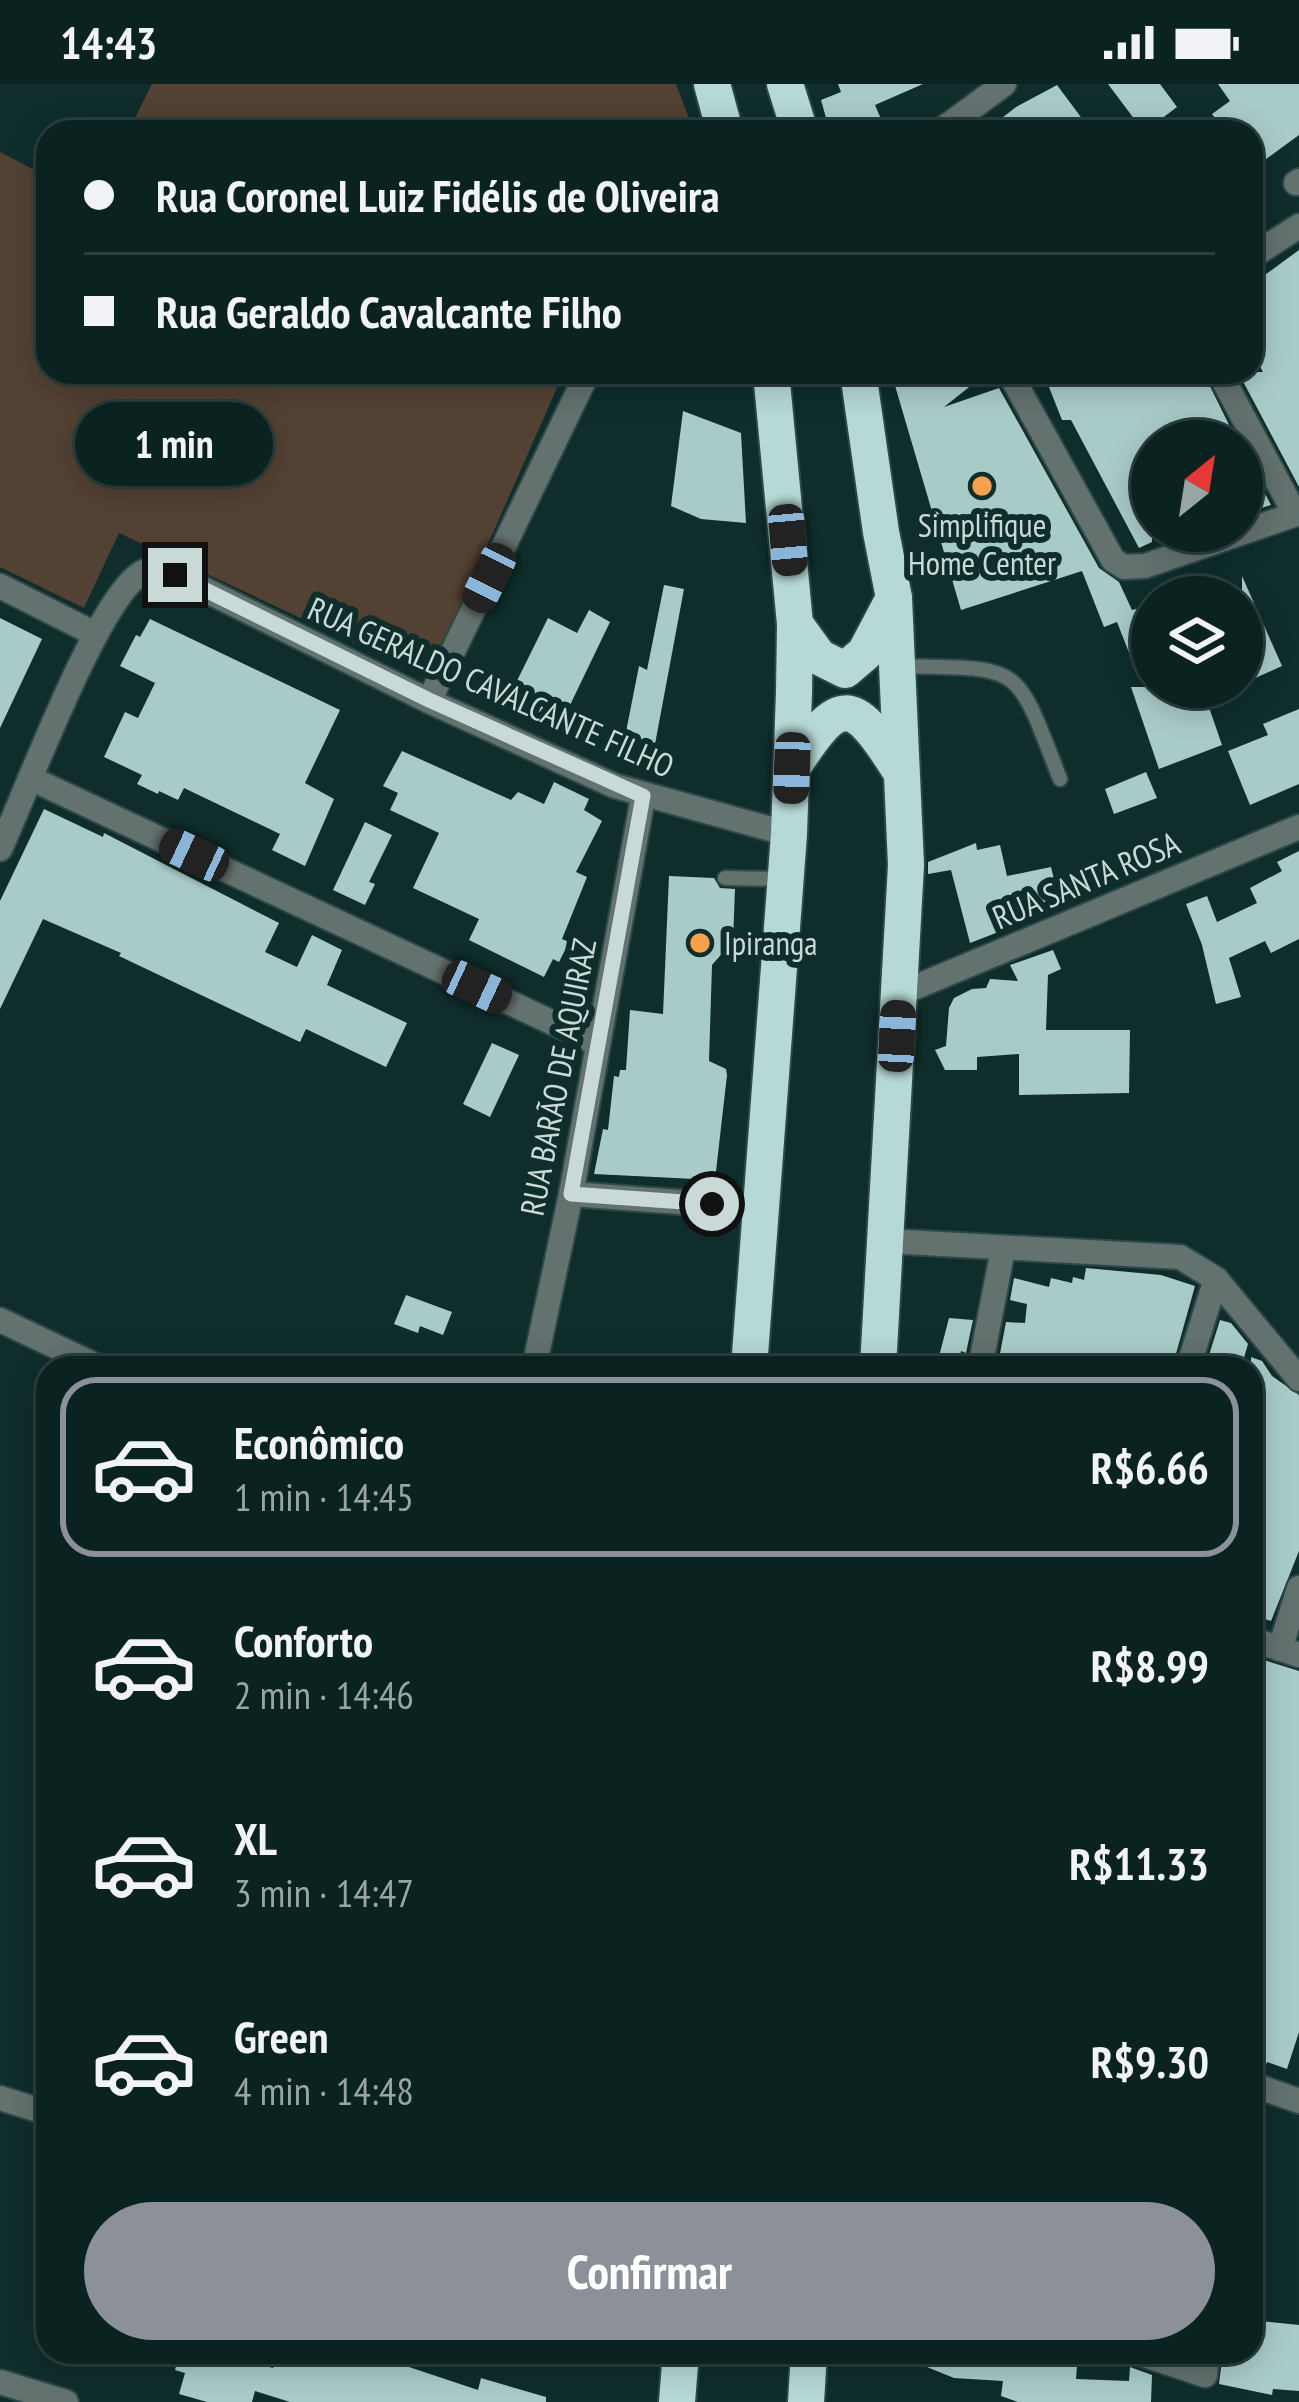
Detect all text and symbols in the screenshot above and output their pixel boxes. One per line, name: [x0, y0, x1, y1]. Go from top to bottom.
text: 14:43: [60, 13, 157, 71]
text: Rua Coronel Luiz Fidélis de Oliveira: [156, 166, 720, 224]
text: Rua Geraldo Cavalcante Filho: [156, 282, 622, 340]
callout: 1 min: [76, 401, 274, 485]
text: 1 min: [135, 418, 213, 469]
north arrow: [1131, 420, 1263, 552]
map controls: [1131, 420, 1263, 708]
marker: Simplifique Home Center: [969, 473, 995, 499]
car: [767, 503, 809, 577]
place label: Simplifique Home Center: [908, 503, 1056, 584]
car: [457, 538, 521, 618]
route end: [148, 548, 202, 602]
button: layers: [1131, 576, 1263, 708]
street label: RUA GERALDO CAVALCANTE FILHO: [301, 586, 681, 787]
car: [773, 731, 811, 805]
street label: RUA SANTA ROSA: [986, 821, 1186, 938]
car: [154, 823, 234, 887]
place label: Ipiranga: [724, 921, 817, 964]
marker: Ipiranga: [687, 930, 713, 956]
street label: RUA BARÃO DE AQUIRAZ: [510, 935, 605, 1219]
car: [437, 955, 517, 1019]
car: [877, 999, 917, 1073]
route start: [685, 1177, 739, 1231]
icon: car: [90, 1413, 198, 1521]
text: Econômico: [234, 1413, 404, 1471]
text: R$6.66: [1091, 1438, 1209, 1496]
text: 1 min · 14:45: [234, 1471, 414, 1522]
icon: car: [90, 1611, 198, 1719]
text: Conforto: [234, 1611, 373, 1669]
text: R$8.99: [1091, 1636, 1209, 1694]
text: 2 min · 14:46: [234, 1669, 414, 1720]
icon: car: [90, 1809, 198, 1917]
text: XL: [234, 1809, 277, 1867]
text: R$11.33: [1069, 1834, 1209, 1892]
text: 3 min · 14:47: [234, 1867, 414, 1918]
icon: car: [90, 2007, 198, 2115]
text: Green: [234, 2007, 329, 2065]
text: R$9.30: [1091, 2032, 1209, 2090]
text: 4 min · 14:48: [234, 2065, 414, 2116]
button: Confirmar: [84, 2202, 1215, 2340]

